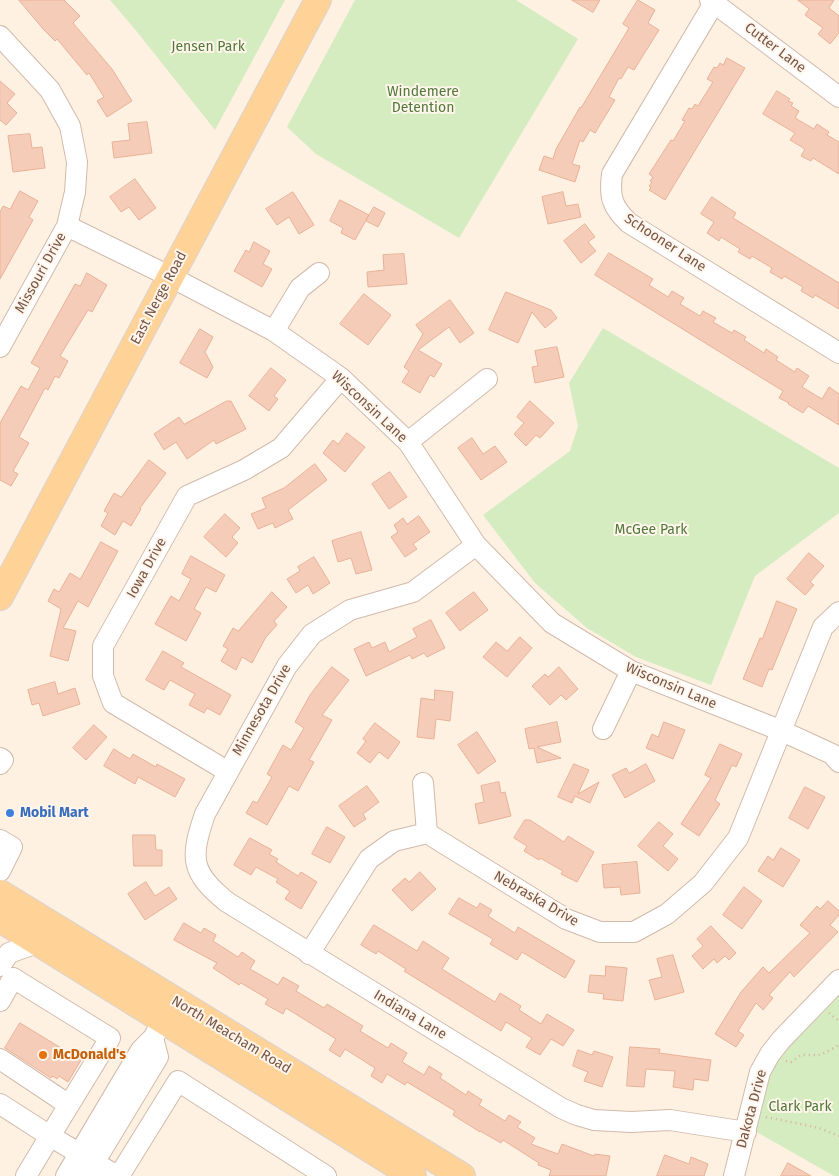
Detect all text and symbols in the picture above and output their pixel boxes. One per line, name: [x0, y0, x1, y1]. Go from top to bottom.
street label: Cutter Lane: [741, 19, 809, 77]
park label: Jensen Park: [171, 39, 245, 55]
park label: Windemere Detention: [387, 84, 459, 116]
street label: Schooner Lane: [621, 210, 709, 276]
street label: Missouri Drive: [12, 230, 70, 316]
street label: East Nerge Road: [127, 249, 191, 347]
street label: Wisconsin Lane: [328, 368, 410, 446]
park label: McGee Park: [615, 522, 687, 538]
street label: Iowa Drive: [124, 535, 170, 601]
street label: Wisconsin Lane: [623, 659, 719, 713]
street label: Minnesota Drive: [229, 661, 295, 759]
place label: Mobil Mart: [20, 805, 89, 821]
marker: Mobil Mart: [4, 807, 16, 819]
street label: Nebraska Drive: [490, 868, 582, 930]
street label: Indiana Lane: [370, 987, 450, 1043]
street label: North Meacham Road: [168, 993, 294, 1077]
place label: McDonald's: [53, 1047, 126, 1063]
marker: McDonald's: [37, 1049, 49, 1061]
street label: Dakota Drive: [733, 1068, 771, 1150]
park label: Clark Park: [768, 1099, 832, 1115]

